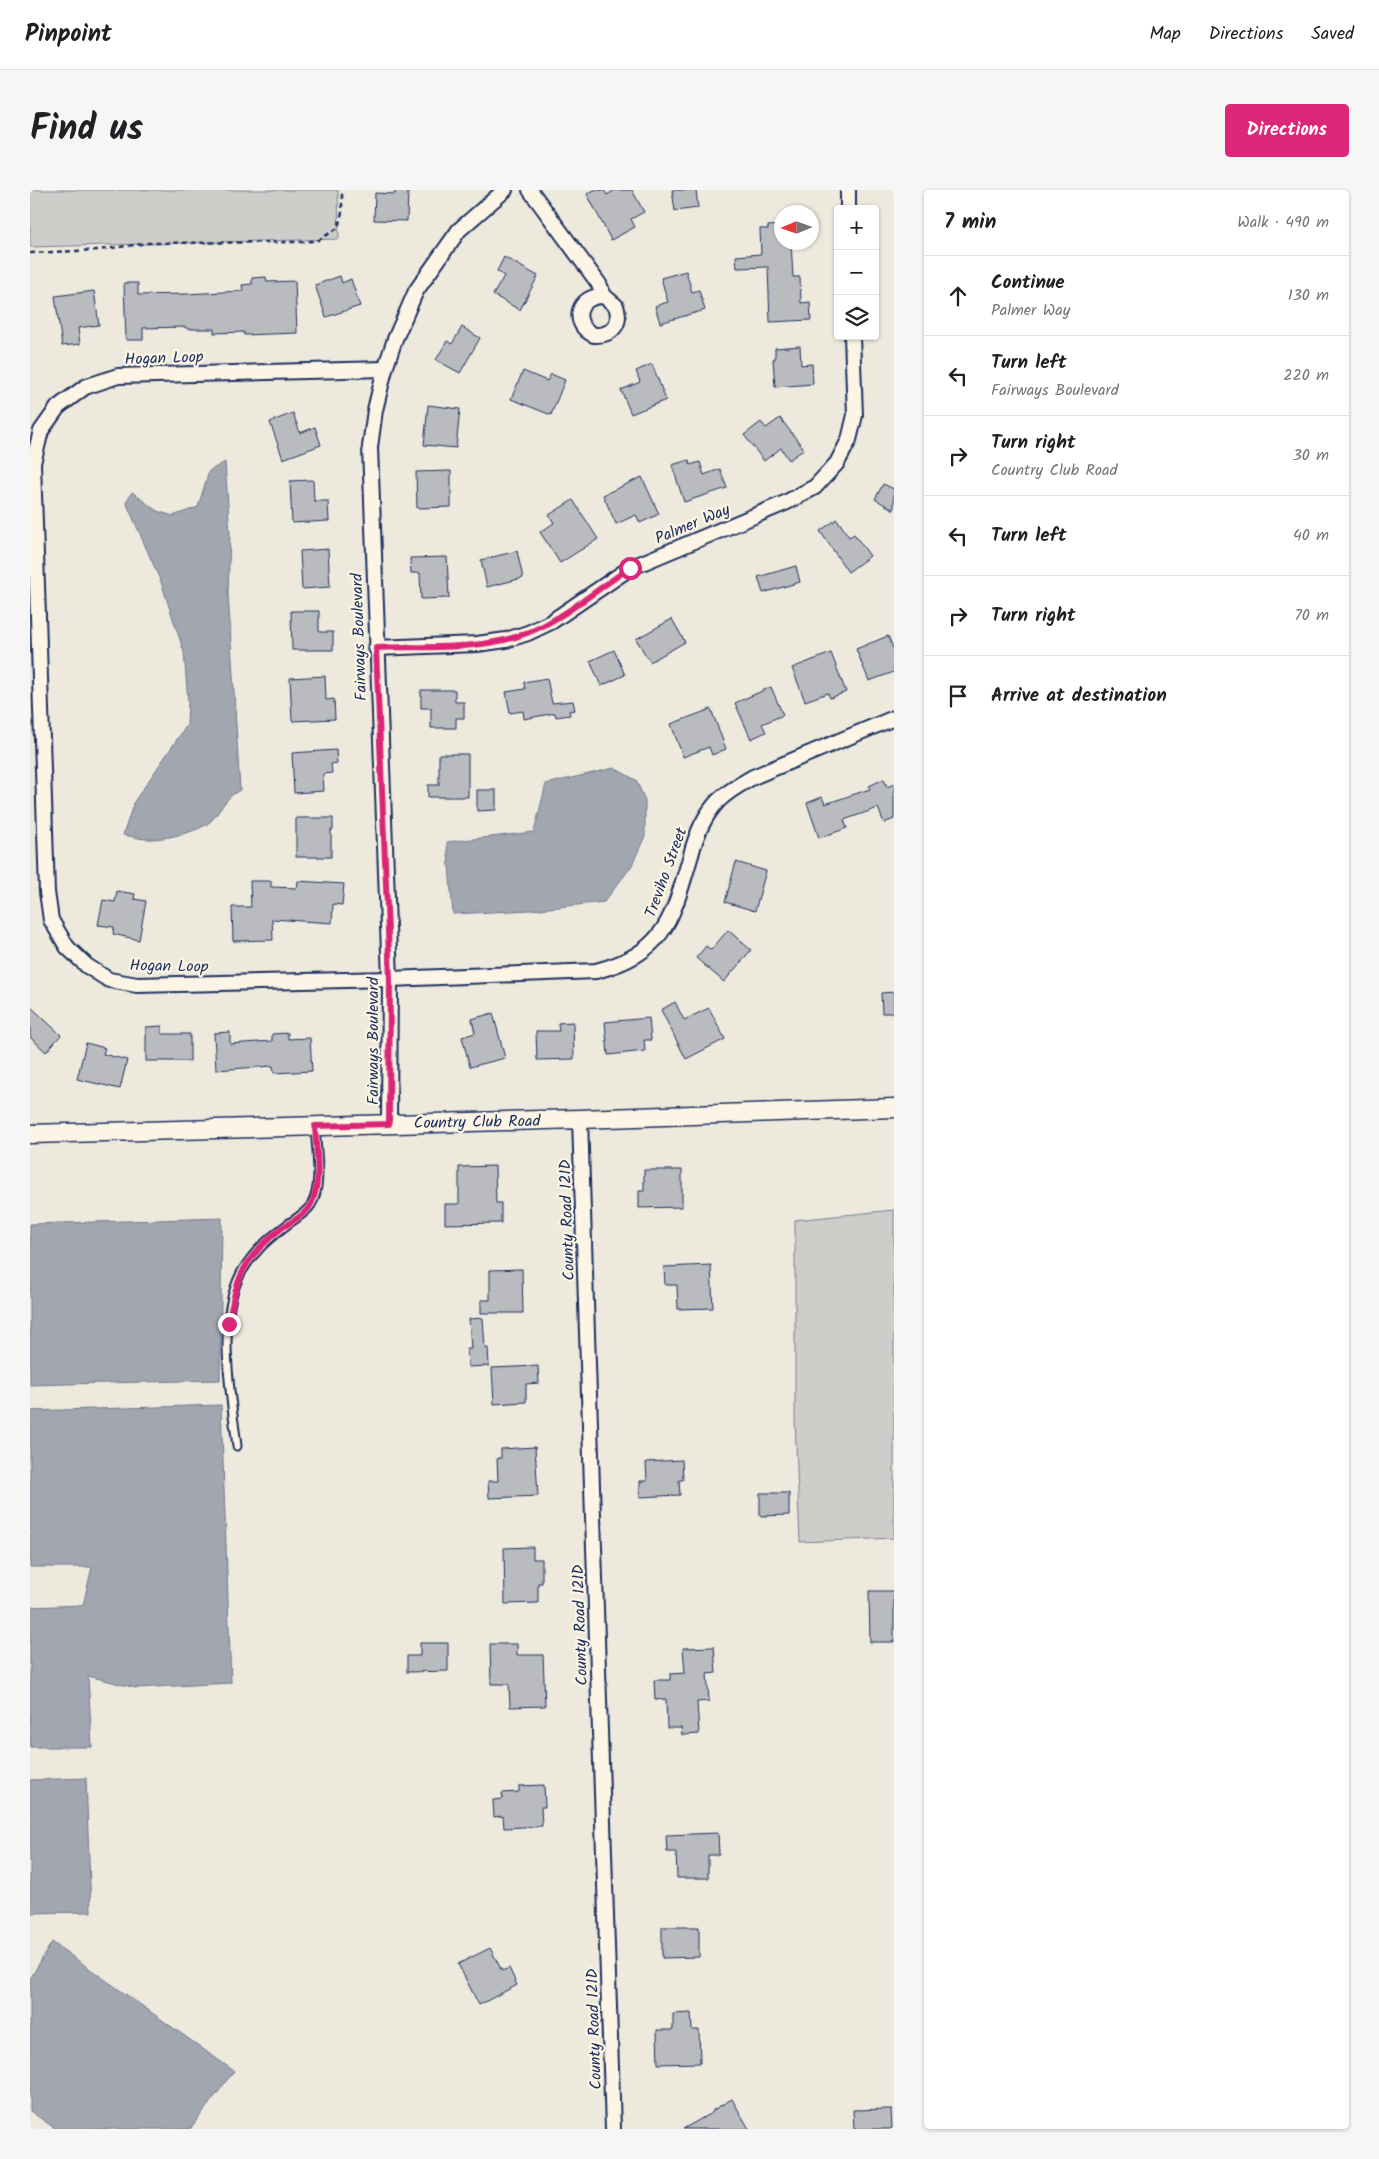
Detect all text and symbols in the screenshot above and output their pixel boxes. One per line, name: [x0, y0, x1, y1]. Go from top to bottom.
text: Pinpoint: [25, 15, 112, 54]
text: Map: [1149, 20, 1181, 49]
text: Directions: [1209, 20, 1283, 49]
text: Saved: [1311, 20, 1354, 49]
text: Find us: [30, 102, 143, 158]
button: Directions: [1225, 104, 1349, 157]
north arrow: [774, 205, 819, 250]
map controls: [834, 205, 879, 340]
button: +: [834, 205, 879, 250]
text: 7 min: [944, 206, 996, 239]
text: Walk · 490 m: [1237, 210, 1329, 235]
button: −: [834, 250, 879, 295]
text: Continue: [991, 268, 1064, 298]
icon: ahead: [944, 282, 972, 310]
text: 130 m: [1288, 283, 1329, 308]
button: layers: [834, 295, 879, 340]
text: Palmer Way: [991, 298, 1070, 323]
street label: Hogan Loop: [124, 345, 204, 372]
text: Turn left: [991, 348, 1066, 378]
icon: left: [944, 362, 972, 390]
text: 220 m: [1283, 363, 1329, 388]
text: Fairways Boulevard: [991, 378, 1119, 403]
text: Turn right: [991, 428, 1076, 458]
icon: right: [944, 442, 972, 470]
text: 30 m: [1293, 443, 1329, 468]
text: Country Club Road: [991, 458, 1118, 483]
street label: Palmer Way: [651, 497, 734, 551]
text: Turn left: [991, 521, 1066, 551]
icon: left: [944, 522, 972, 550]
text: 40 m: [1293, 523, 1329, 548]
route start: [619, 557, 642, 580]
street label: Fairways Boulevard: [345, 572, 374, 701]
text: Turn right: [991, 601, 1076, 631]
icon: right: [944, 602, 972, 630]
text: 70 m: [1294, 603, 1329, 628]
text: Arrive at destination: [991, 681, 1167, 711]
icon: arrive: [944, 682, 972, 710]
street label: Treviho Street: [639, 823, 695, 921]
street label: Hogan Loop: [129, 953, 209, 980]
street label: Fairways Boulevard: [361, 976, 386, 1105]
street label: Country Club Road: [414, 1109, 542, 1136]
street label: County Road 121D: [553, 1159, 582, 1281]
route end: [218, 1313, 241, 1336]
street label: County Road 121D: [566, 1564, 595, 1686]
street label: County Road 121D: [580, 1968, 609, 2090]

